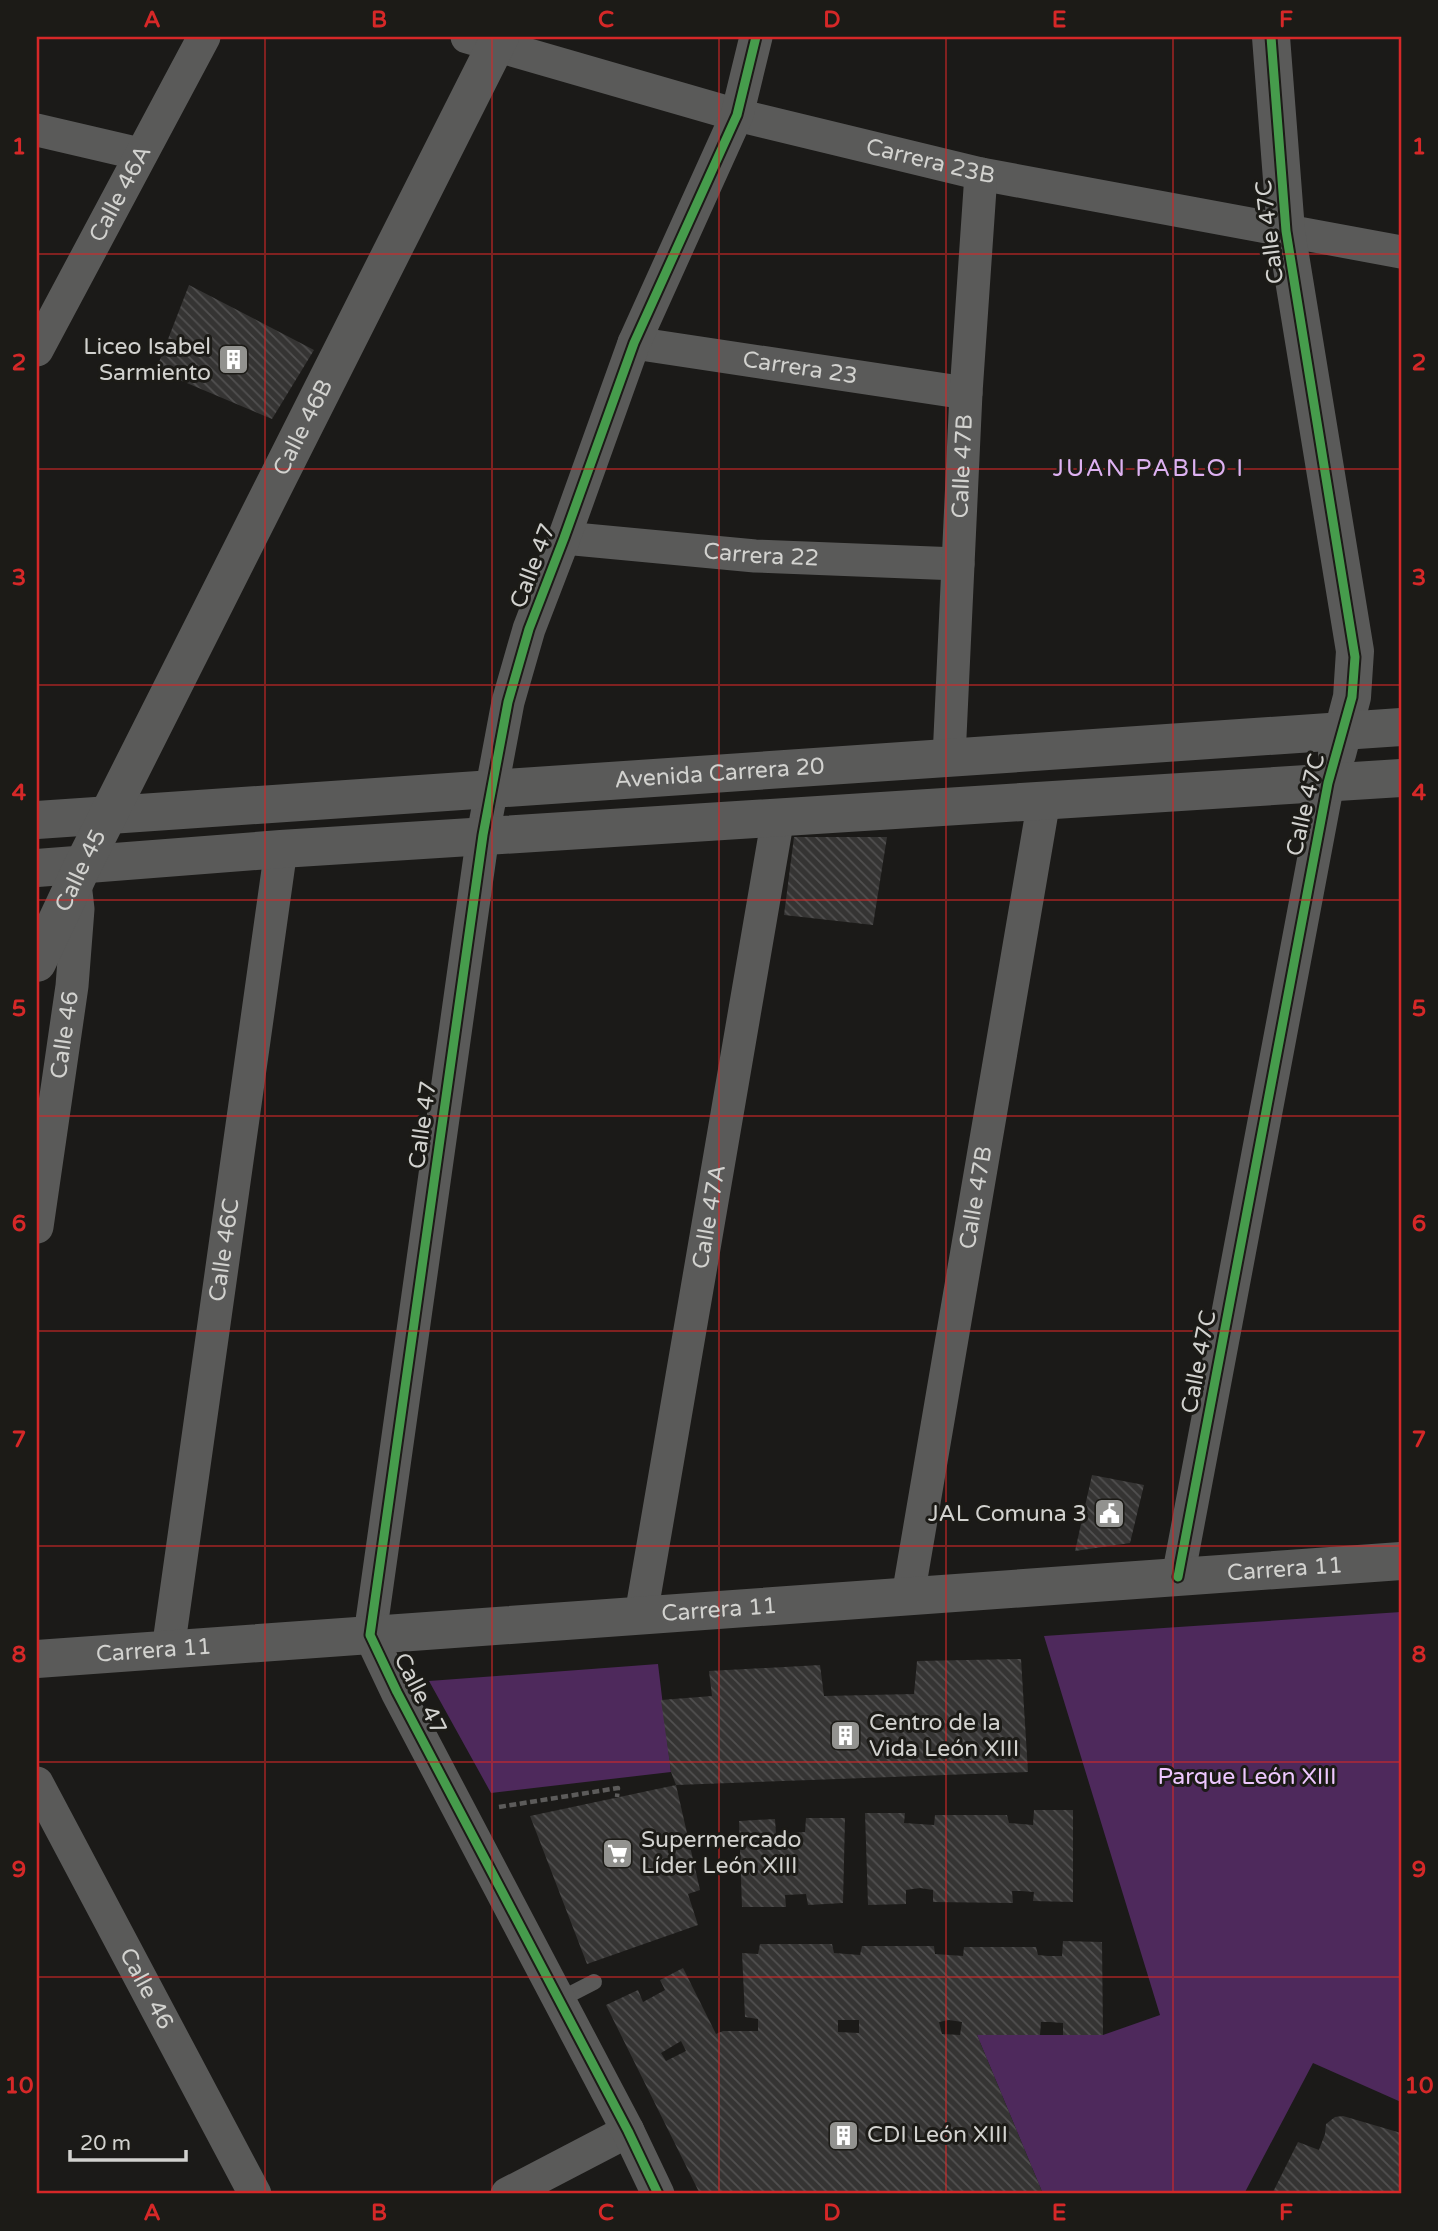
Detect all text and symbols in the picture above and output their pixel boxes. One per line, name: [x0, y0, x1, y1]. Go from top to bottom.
text: A: [143, 6, 161, 34]
text: B: [371, 6, 387, 34]
text: C: [598, 6, 614, 34]
text: D: [823, 6, 841, 34]
text: E: [1052, 6, 1066, 34]
text: F: [1279, 6, 1293, 34]
text: 1: [12, 133, 26, 161]
street label: Carrera 23B: [863, 133, 997, 190]
text: 1: [1412, 133, 1426, 161]
street label: Calle 46A: [83, 141, 158, 247]
street label: Calle 47C: [1250, 179, 1290, 285]
place label: Liceo Isabel Sarmiento: [83, 333, 211, 387]
building icon: Liceo Isabel Sarmiento: [217, 343, 251, 377]
street label: Carrera 23: [741, 346, 860, 390]
text: 2: [12, 349, 26, 377]
text: 2: [1412, 349, 1426, 377]
street label: Calle 46B: [267, 375, 339, 480]
street label: Calle 47B: [946, 414, 979, 519]
district label: JUAN PABLO I: [1053, 454, 1245, 483]
street label: Calle 47: [504, 520, 562, 612]
street label: Carrera 22: [702, 537, 820, 573]
text: 3: [12, 564, 26, 592]
text: 3: [1412, 564, 1426, 592]
street label: Calle 47C: [1281, 751, 1331, 859]
street label: Avenida Carrera 20: [613, 752, 825, 795]
text: 4: [12, 779, 27, 807]
text: 4: [1412, 779, 1427, 807]
street label: Calle 45: [49, 825, 113, 917]
street label: Calle 46: [45, 989, 85, 1081]
text: 5: [12, 995, 26, 1023]
text: 5: [1412, 995, 1426, 1023]
street label: Calle 47: [403, 1079, 443, 1171]
street label: Calle 47B: [953, 1144, 999, 1252]
street label: Calle 47A: [687, 1162, 732, 1271]
street label: Calle 46C: [203, 1196, 246, 1304]
text: 6: [12, 1210, 26, 1238]
text: 6: [1412, 1210, 1426, 1238]
street label: Calle 47C: [1175, 1308, 1223, 1416]
text: 7: [12, 1426, 26, 1454]
text: 7: [1412, 1426, 1426, 1454]
public building icon: JAL Comuna 3: [1093, 1497, 1127, 1531]
place label: JAL Comuna 3: [928, 1500, 1087, 1528]
street label: Carrera 11: [1226, 1551, 1344, 1587]
street label: Carrera 11: [660, 1592, 778, 1628]
street label: Carrera 11: [95, 1632, 212, 1669]
text: 8: [12, 1641, 26, 1669]
text: 8: [1412, 1641, 1426, 1669]
street label: Calle 47: [387, 1648, 453, 1740]
place label: Centro de la Vida León XIII: [869, 1709, 1019, 1763]
building icon: Centro de la Vida León XIII: [829, 1719, 863, 1753]
park label: Parque León XIII: [1157, 1763, 1337, 1791]
place label: Supermercado Líder León XIII: [641, 1826, 802, 1880]
supermarket icon: Supermercado Líder León XIII: [601, 1836, 635, 1870]
text: 9: [12, 1856, 26, 1884]
text: 9: [1412, 1856, 1426, 1884]
street label: Calle 46: [113, 1943, 179, 2034]
text: 10: [5, 2072, 33, 2100]
text: 10: [1405, 2072, 1433, 2100]
building icon: CDI León XIII: [827, 2118, 861, 2152]
scale bar: [70, 2119, 186, 2163]
place label: CDI León XIII: [867, 2121, 1008, 2149]
text: 20 m: [80, 2131, 131, 2156]
text: A: [143, 2199, 161, 2227]
text: B: [371, 2199, 387, 2227]
text: C: [598, 2199, 614, 2227]
text: D: [823, 2199, 841, 2227]
text: E: [1052, 2199, 1066, 2227]
text: F: [1279, 2199, 1293, 2227]

